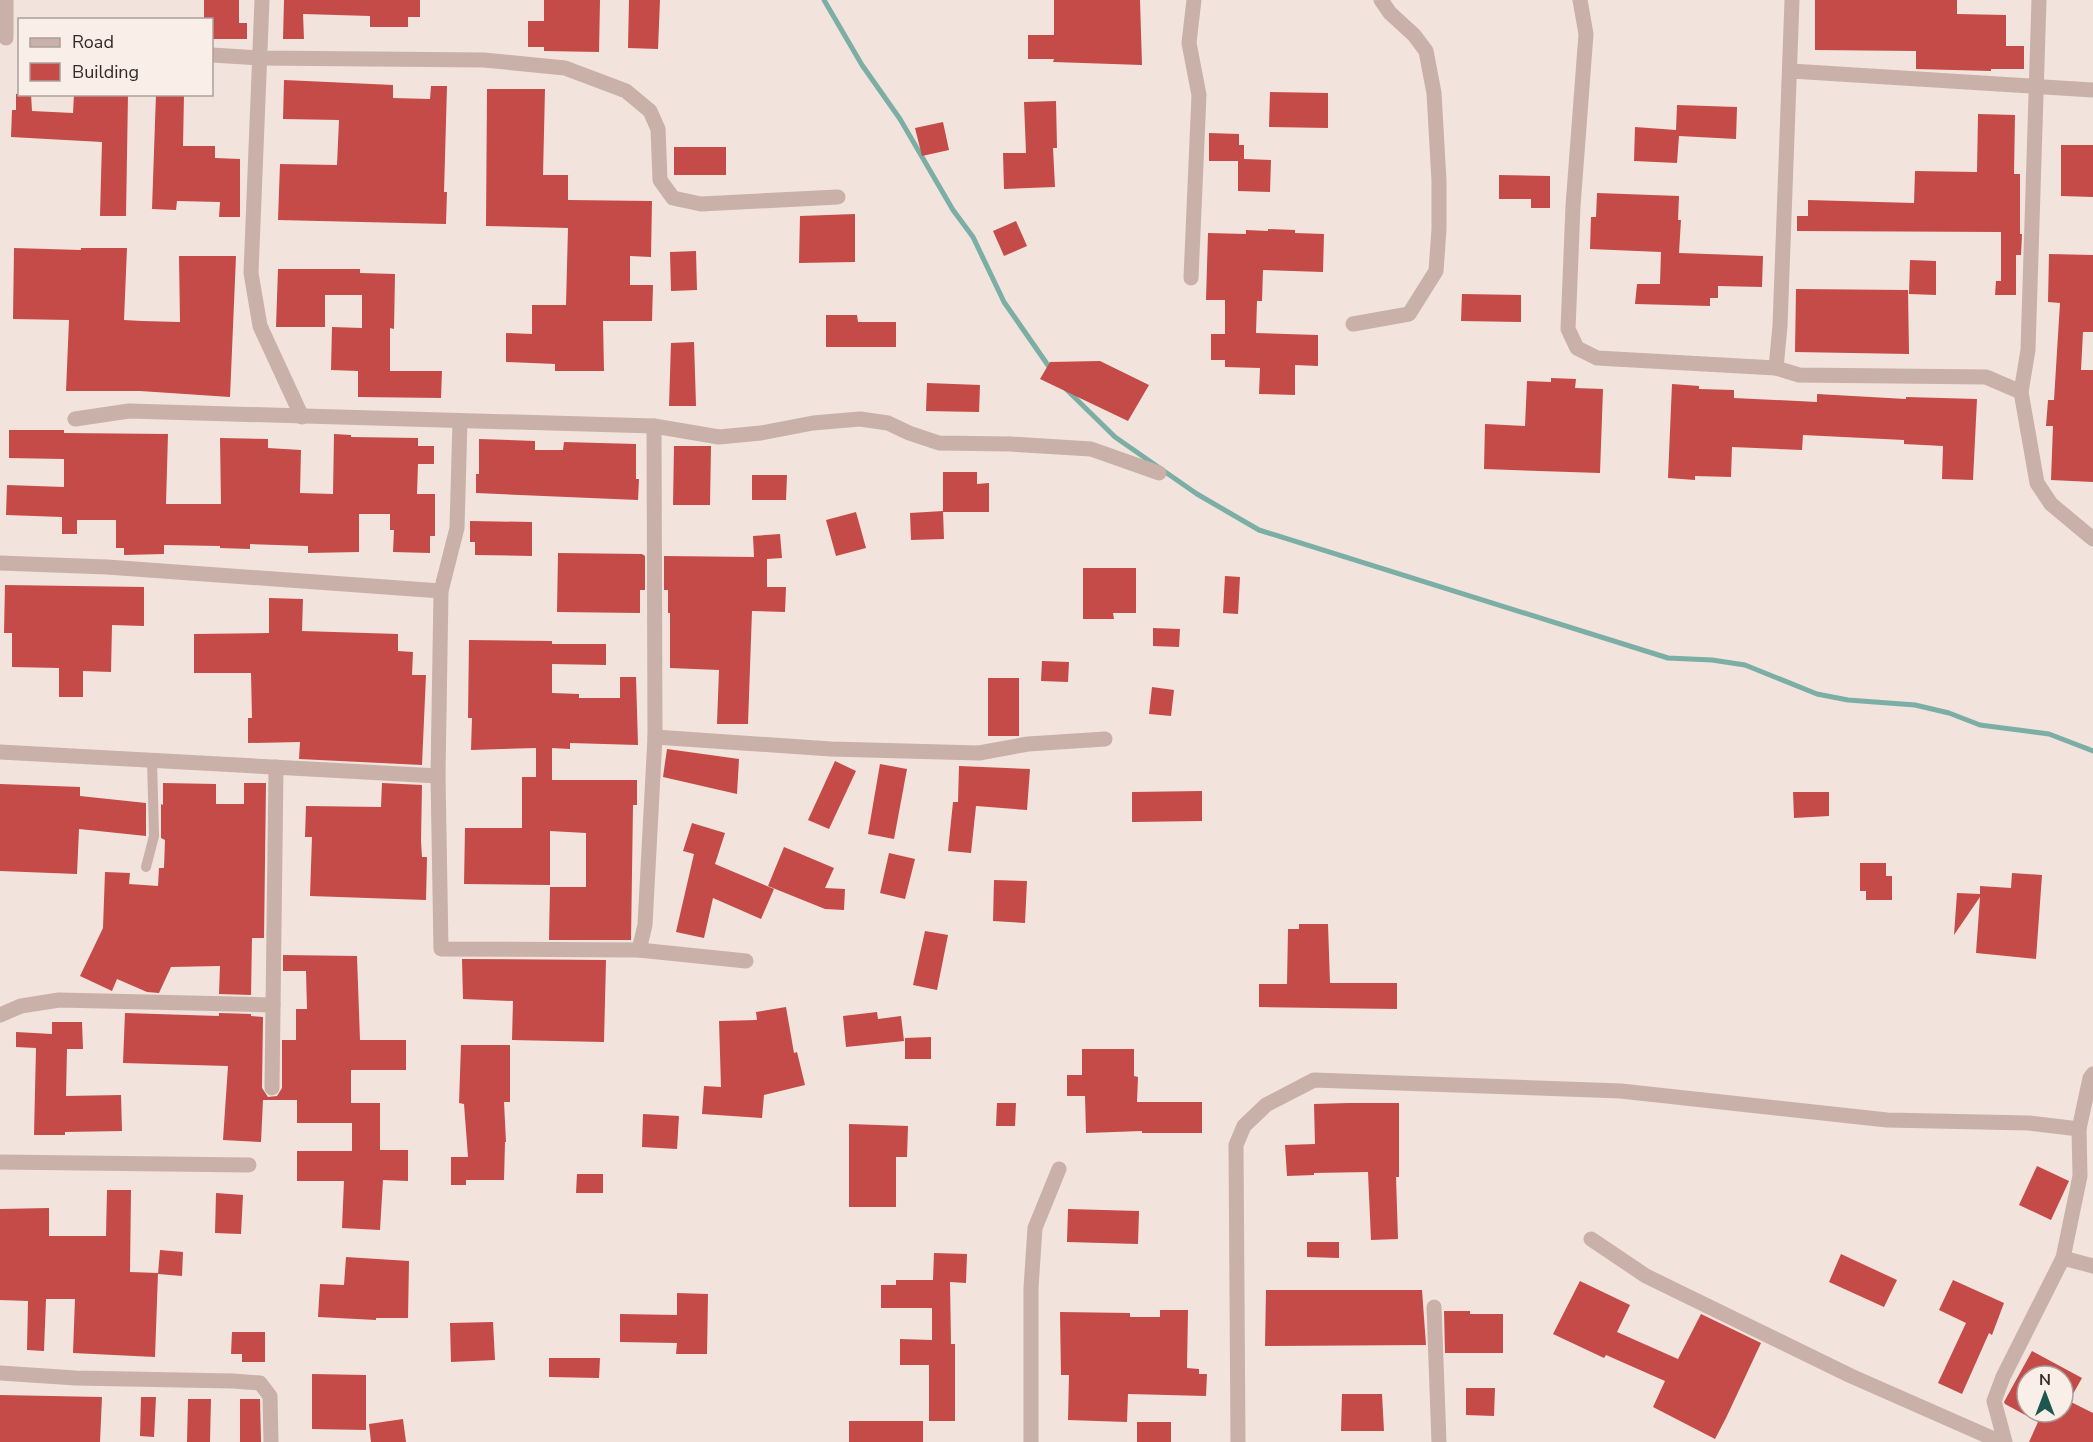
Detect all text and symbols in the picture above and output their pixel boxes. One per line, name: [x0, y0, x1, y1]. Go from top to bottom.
legend: [18, 18, 213, 96]
text: Road: [72, 30, 114, 54]
text: Building: [72, 60, 139, 84]
north arrow: [2015, 1364, 2075, 1424]
text: N: [2039, 1369, 2051, 1391]

